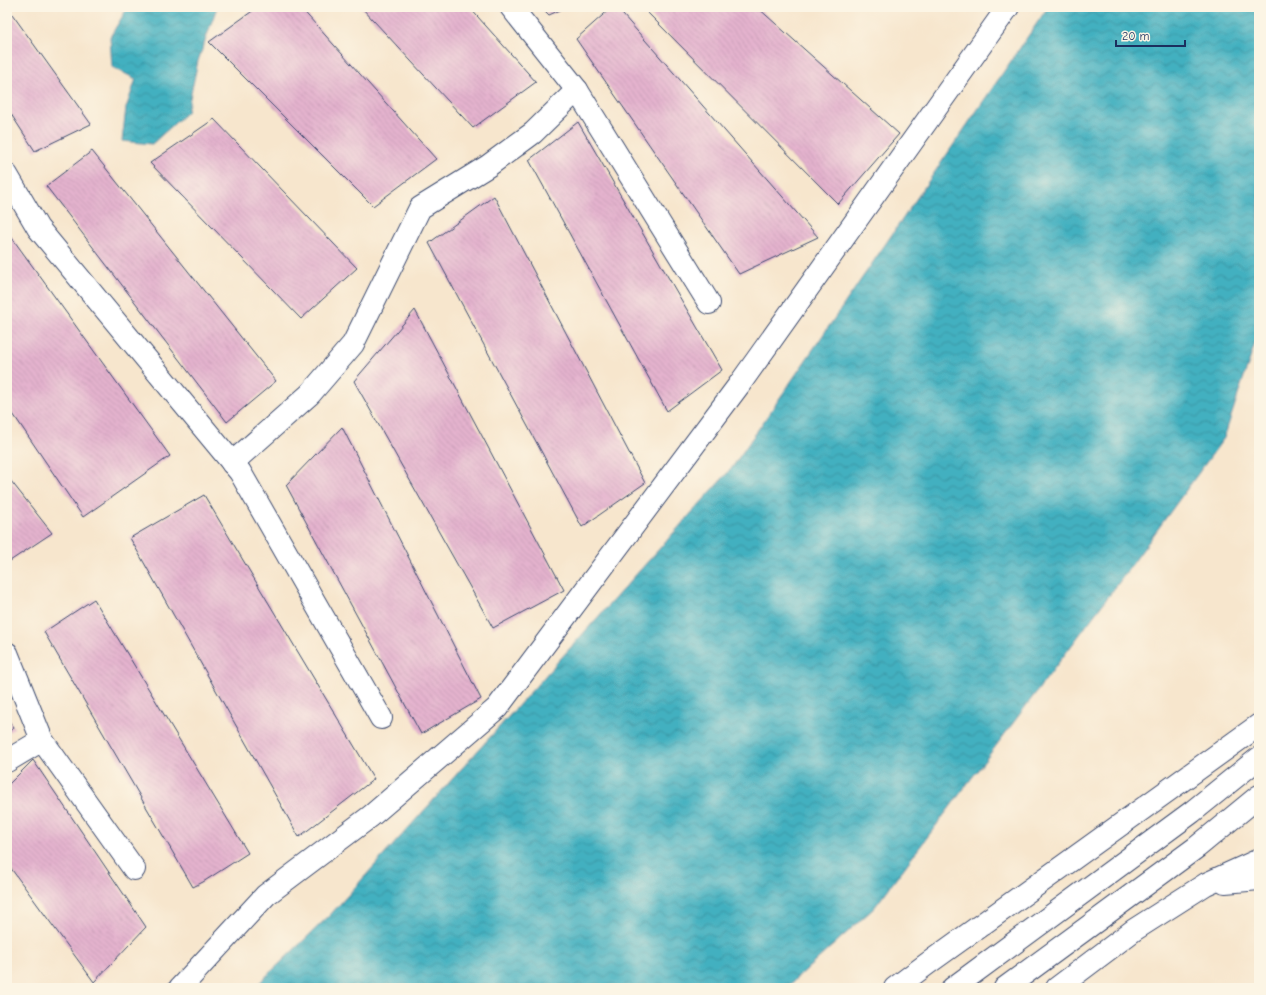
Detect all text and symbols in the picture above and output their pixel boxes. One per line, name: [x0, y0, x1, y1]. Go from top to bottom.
scale bar: [1116, 22, 1185, 48]
text: 20 m: [1122, 29, 1150, 43]

